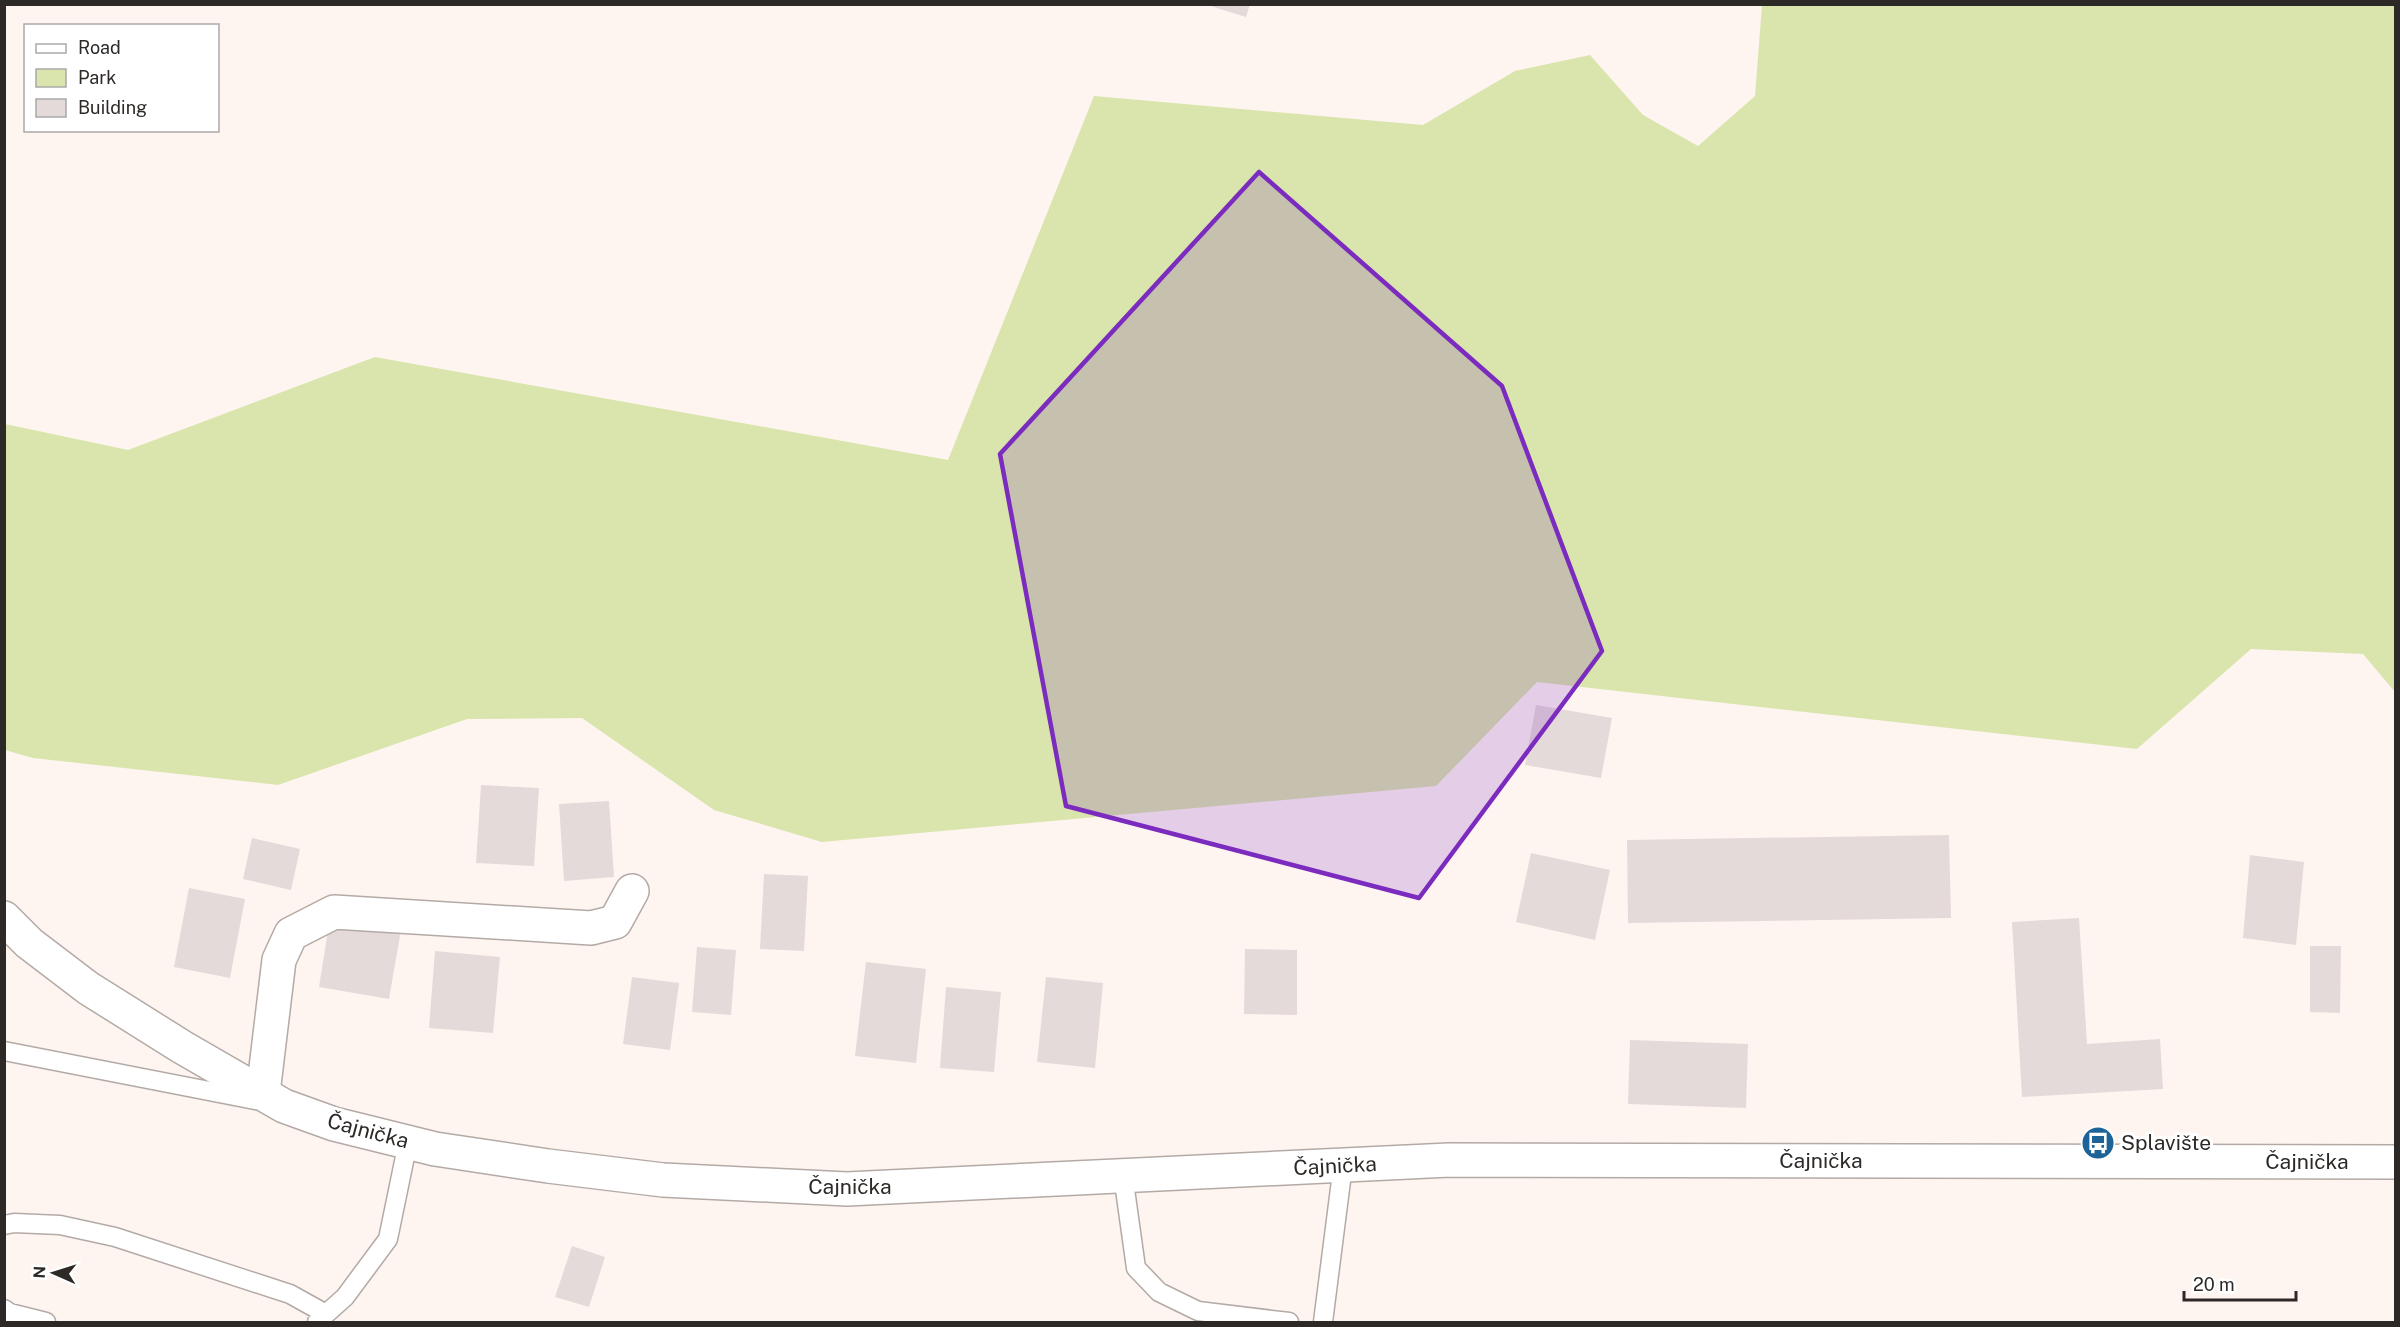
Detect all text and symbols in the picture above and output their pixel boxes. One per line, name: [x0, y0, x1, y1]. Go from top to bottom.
legend: [24, 24, 219, 132]
text: Road: [78, 37, 121, 58]
text: Park: [78, 67, 116, 88]
text: Building: [78, 97, 147, 118]
street label: Čajnička: [325, 1108, 412, 1153]
bus stop icon: Splavište: [2080, 1125, 2116, 1161]
place label: Splavište: [2121, 1130, 2211, 1155]
street label: Čajnička: [1779, 1148, 1863, 1173]
street label: Čajnička: [2265, 1149, 2349, 1174]
street label: Čajnička: [1293, 1151, 1377, 1180]
street label: Čajnička: [808, 1174, 892, 1199]
north arrow: [24, 1243, 84, 1303]
scale bar: [2184, 1264, 2296, 1302]
text: N: [30, 1265, 49, 1279]
text: 20 m: [2193, 1274, 2235, 1295]

